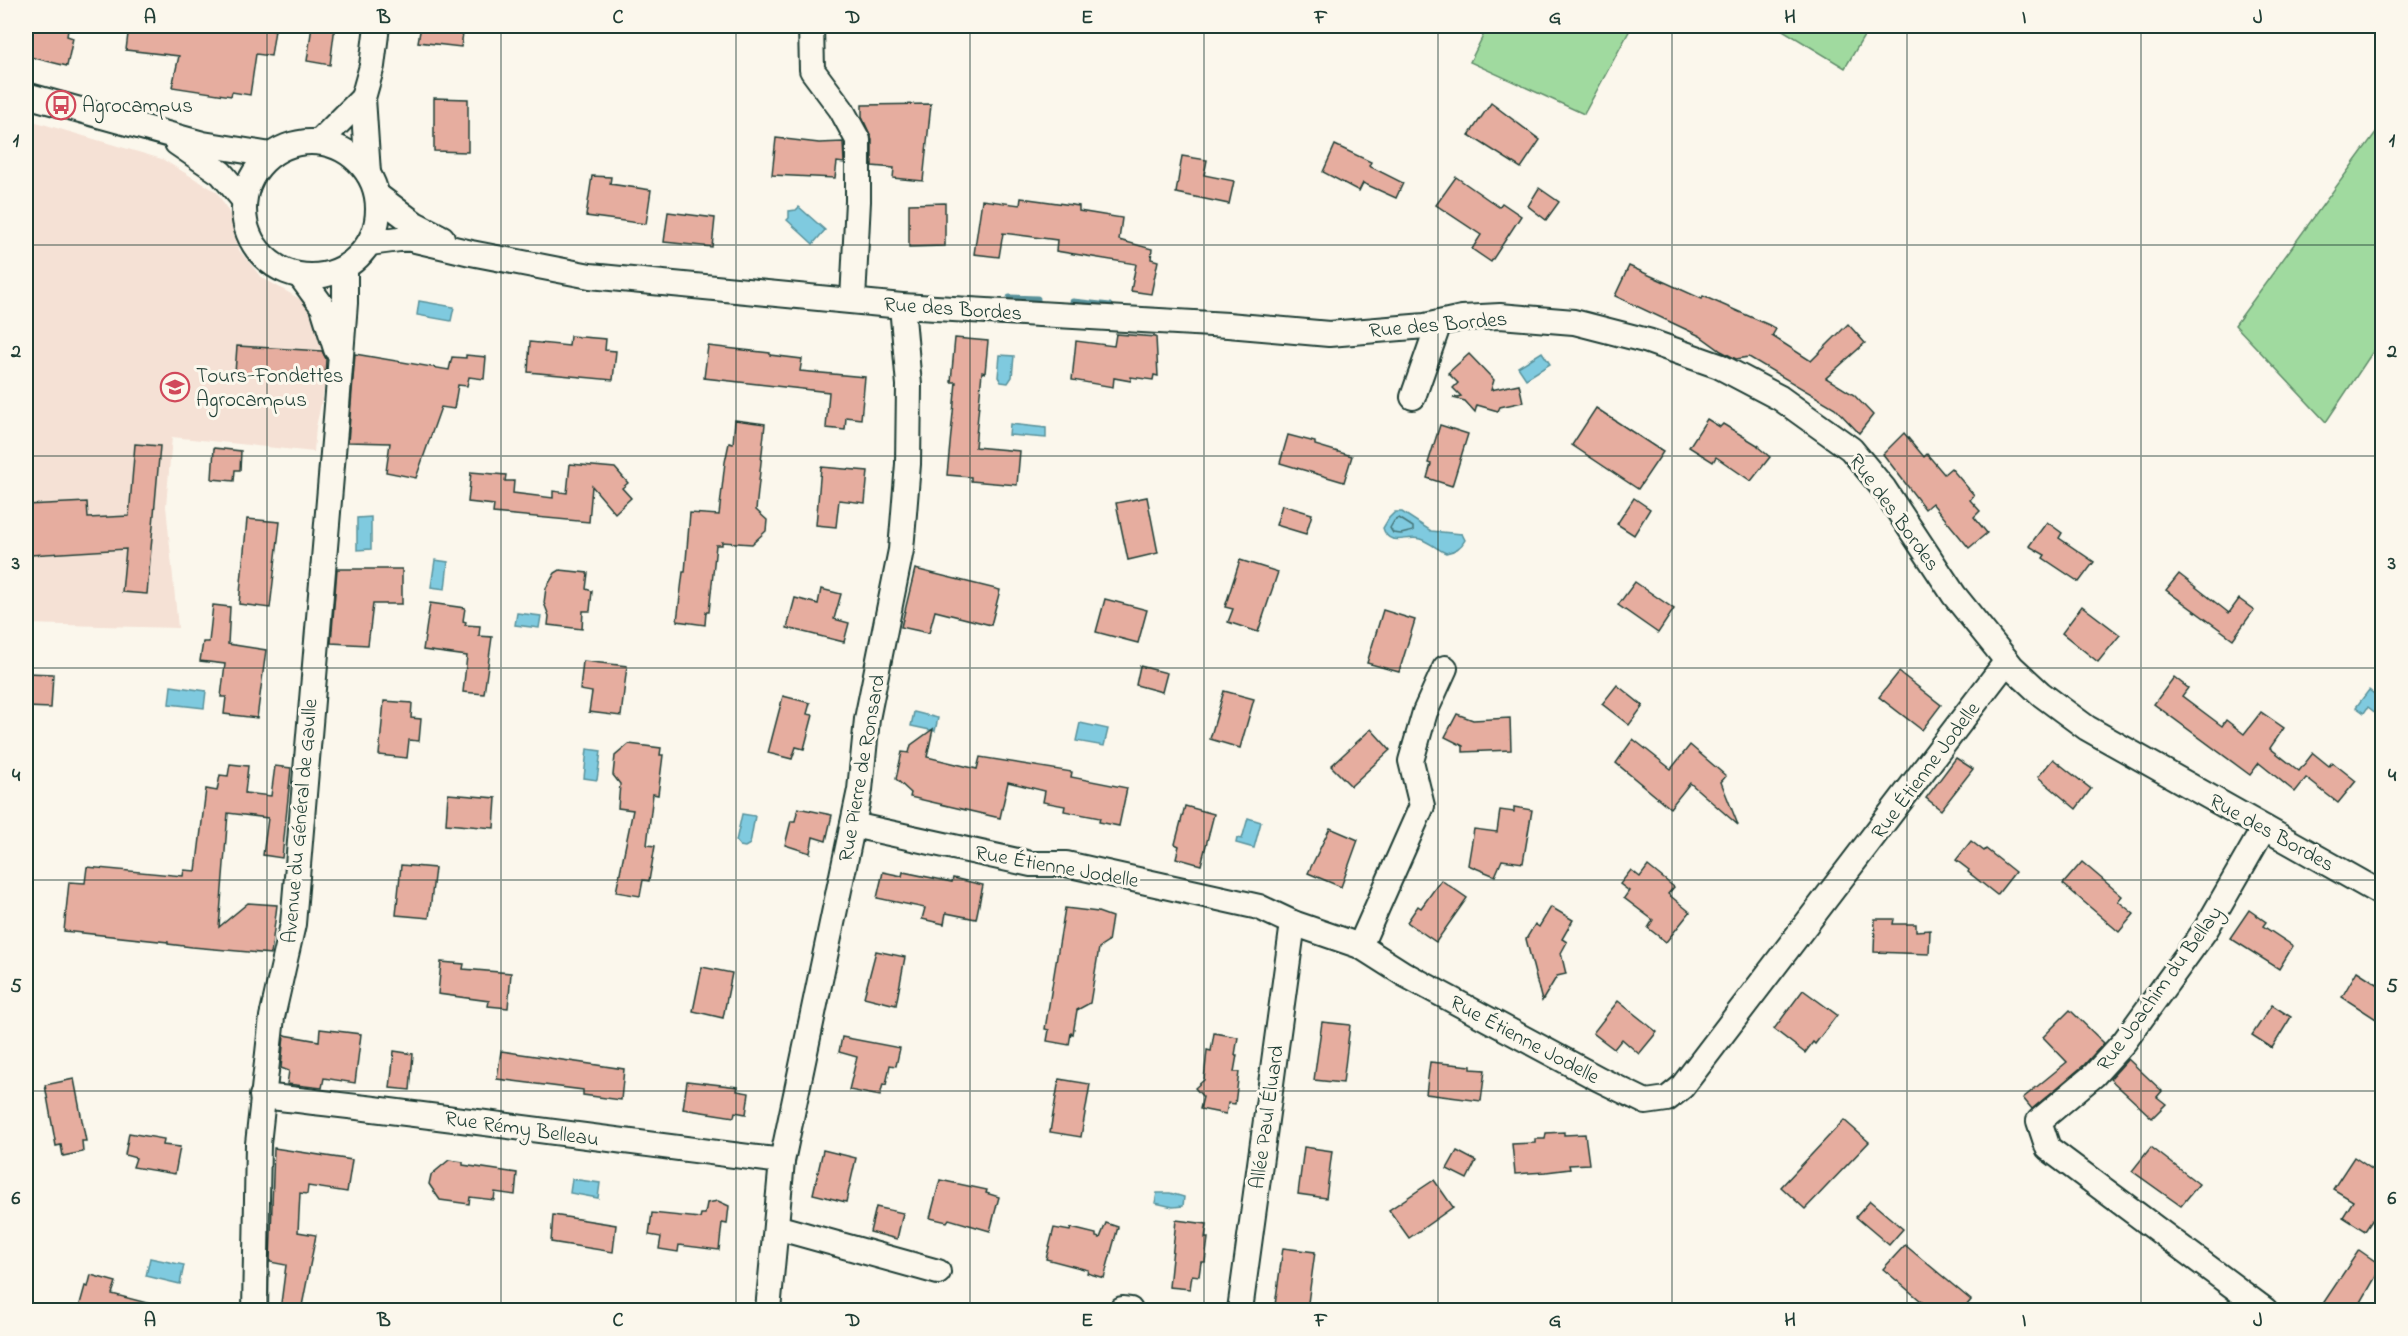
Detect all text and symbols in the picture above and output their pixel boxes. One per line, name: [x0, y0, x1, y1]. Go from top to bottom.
text: A: [144, 4, 156, 33]
text: B: [376, 4, 391, 33]
text: C: [613, 4, 624, 33]
text: D: [845, 4, 860, 33]
text: E: [1081, 4, 1093, 33]
text: F: [1314, 4, 1328, 33]
text: G: [1549, 4, 1562, 33]
text: H: [1784, 4, 1796, 33]
text: I: [2022, 4, 2027, 33]
text: J: [2253, 4, 2263, 33]
bus stop icon: Agrocampus: [45, 89, 77, 121]
place label: Agrocampus: [82, 92, 193, 124]
text: 1: [13, 127, 20, 156]
text: 1: [2389, 127, 2396, 156]
street label: Rue des Bordes: [883, 290, 1023, 330]
street label: Rue des Bordes: [1368, 305, 1509, 347]
text: 2: [10, 338, 21, 367]
text: 2: [2386, 338, 2397, 367]
place label: Tours-Fondettes Agrocampus: [196, 362, 344, 418]
school or university icon: Tours-Fondettes Agrocampus: [159, 371, 191, 403]
street label: Rue des Bordes: [1840, 448, 1946, 578]
text: 3: [11, 550, 20, 579]
text: 3: [2387, 550, 2396, 579]
street label: Rue Pierre de Ronsard: [832, 672, 894, 864]
street label: Rue Étienne Jodelle: [1865, 696, 1989, 846]
street label: Avenue du Général de Gaulle: [275, 697, 327, 945]
text: 4: [12, 762, 21, 791]
text: 4: [2388, 762, 2397, 791]
street label: Rue des Bordes: [2203, 787, 2339, 881]
street label: Rue Étienne Jodelle: [973, 839, 1141, 897]
street label: Rue Joachim du Bellay: [2090, 900, 2233, 1079]
text: 5: [10, 973, 22, 1002]
text: 5: [2386, 973, 2398, 1002]
street label: Rue Étienne Jodelle: [1444, 989, 1605, 1093]
street label: Allée Paul Éluard: [1243, 1043, 1293, 1191]
street label: Rue Rémy Belleau: [442, 1104, 601, 1158]
text: 6: [12, 1185, 21, 1214]
text: 6: [2388, 1185, 2397, 1214]
text: A: [144, 1307, 156, 1336]
text: B: [376, 1307, 391, 1336]
text: C: [613, 1307, 624, 1336]
text: D: [845, 1307, 860, 1336]
text: E: [1081, 1307, 1093, 1336]
text: F: [1314, 1307, 1328, 1336]
text: G: [1549, 1307, 1562, 1336]
text: H: [1784, 1307, 1796, 1336]
text: I: [2022, 1307, 2027, 1336]
text: J: [2253, 1307, 2263, 1336]

